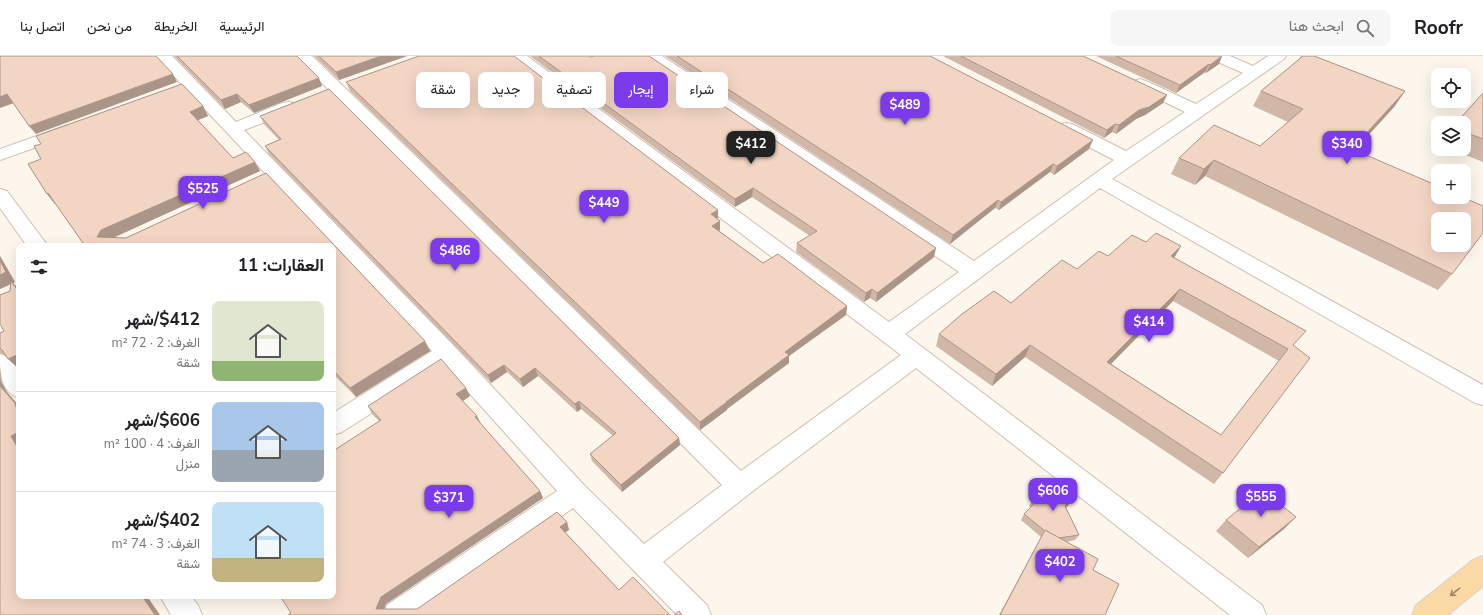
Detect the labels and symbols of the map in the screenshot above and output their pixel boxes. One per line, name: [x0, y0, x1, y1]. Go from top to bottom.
pin: $489: [881, 92, 929, 126]
pin: $412: [727, 131, 775, 165]
pin: $340: [1323, 131, 1371, 165]
pin: $525: [179, 176, 227, 210]
pin: $449: [580, 190, 628, 224]
pin: $486: [431, 238, 479, 272]
pin: $414: [1125, 309, 1173, 343]
pin: $606: [1029, 478, 1077, 512]
pin: $555: [1237, 484, 1285, 518]
pin: $371: [425, 485, 473, 519]
pin: $402: [1036, 549, 1084, 583]
one-way arrow: [1449, 588, 1460, 597]

